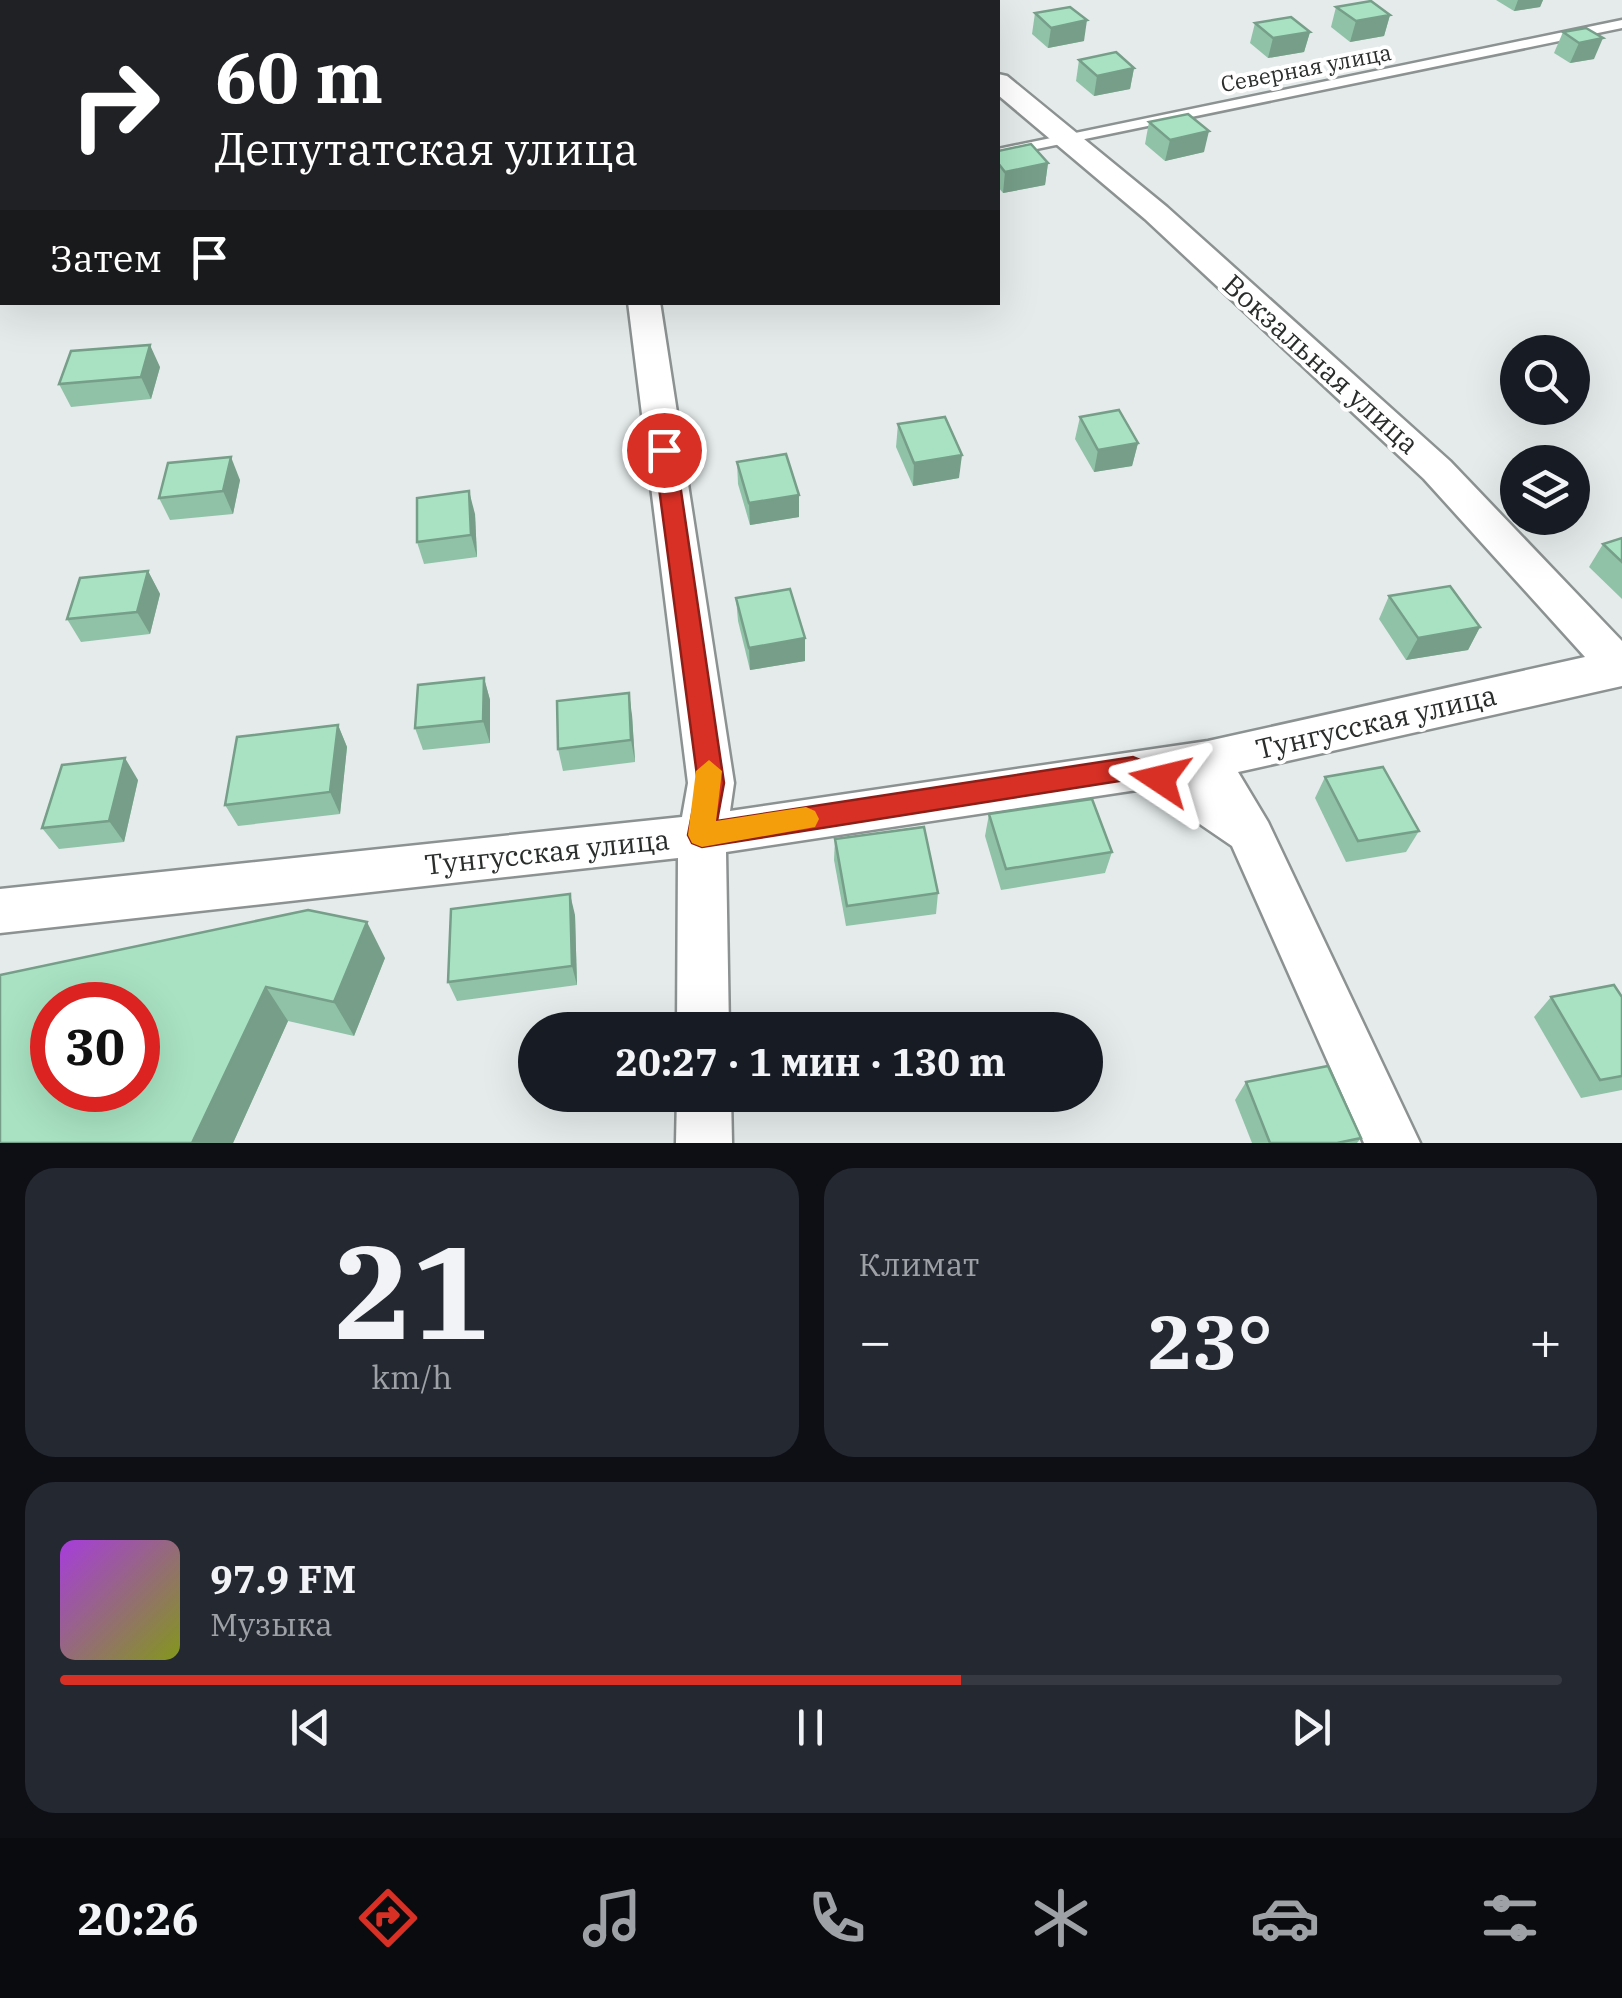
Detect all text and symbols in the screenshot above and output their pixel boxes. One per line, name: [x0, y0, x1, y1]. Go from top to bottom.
text: 60 m: [215, 31, 383, 122]
street label: Северная улица: [1218, 37, 1394, 98]
icon: right: [50, 40, 180, 170]
text: Депутатская улица: [215, 119, 638, 177]
icon: arrive: [182, 230, 237, 285]
text: Затем: [50, 233, 162, 282]
street label: Вокзальная улица: [1215, 266, 1427, 462]
map controls: [1500, 335, 1590, 535]
button: search: [1500, 335, 1590, 425]
pin: [622, 408, 707, 493]
icon: arrive: [637, 423, 692, 478]
button: layers: [1500, 445, 1590, 535]
street label: Тунгусская улица: [1252, 676, 1500, 767]
position arrow: [1108, 727, 1212, 831]
street label: Тунгусская улица: [423, 820, 671, 883]
speed limit sign: 30: [30, 982, 160, 1112]
text: 20:27 · 1 мин · 130 m: [615, 1037, 1006, 1086]
text: 21: [334, 1206, 490, 1375]
text: Климат: [859, 1243, 979, 1285]
text: 23°: [1148, 1292, 1273, 1390]
text: −: [859, 1305, 892, 1376]
text: +: [1529, 1305, 1562, 1376]
text: km/h: [371, 1356, 452, 1398]
text: 97.9 FM: [210, 1554, 356, 1603]
text: Музыка: [210, 1603, 333, 1645]
icon: previous: [283, 1700, 338, 1755]
icon: pause: [783, 1700, 838, 1755]
icon: next: [1284, 1700, 1339, 1755]
icon: directions: [353, 1883, 423, 1953]
icon: music: [577, 1883, 647, 1953]
icon: phone: [802, 1883, 872, 1953]
icon: climate: [1026, 1883, 1096, 1953]
icon: car: [1250, 1883, 1320, 1953]
icon: filters: [1475, 1883, 1545, 1953]
text: 20:26: [77, 1889, 199, 1947]

